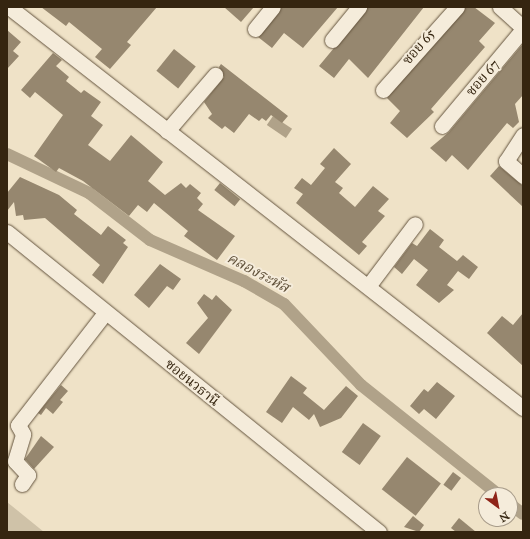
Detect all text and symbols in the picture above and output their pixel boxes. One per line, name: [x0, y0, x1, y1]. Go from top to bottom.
street label: ซอย 65: [399, 26, 439, 68]
street label: ซอย 67: [463, 56, 503, 100]
water label: คลองระหัส: [224, 249, 292, 297]
street label: ซอยนวธานี: [161, 356, 223, 410]
north arrow: [478, 487, 518, 527]
text: N: [497, 509, 512, 525]

